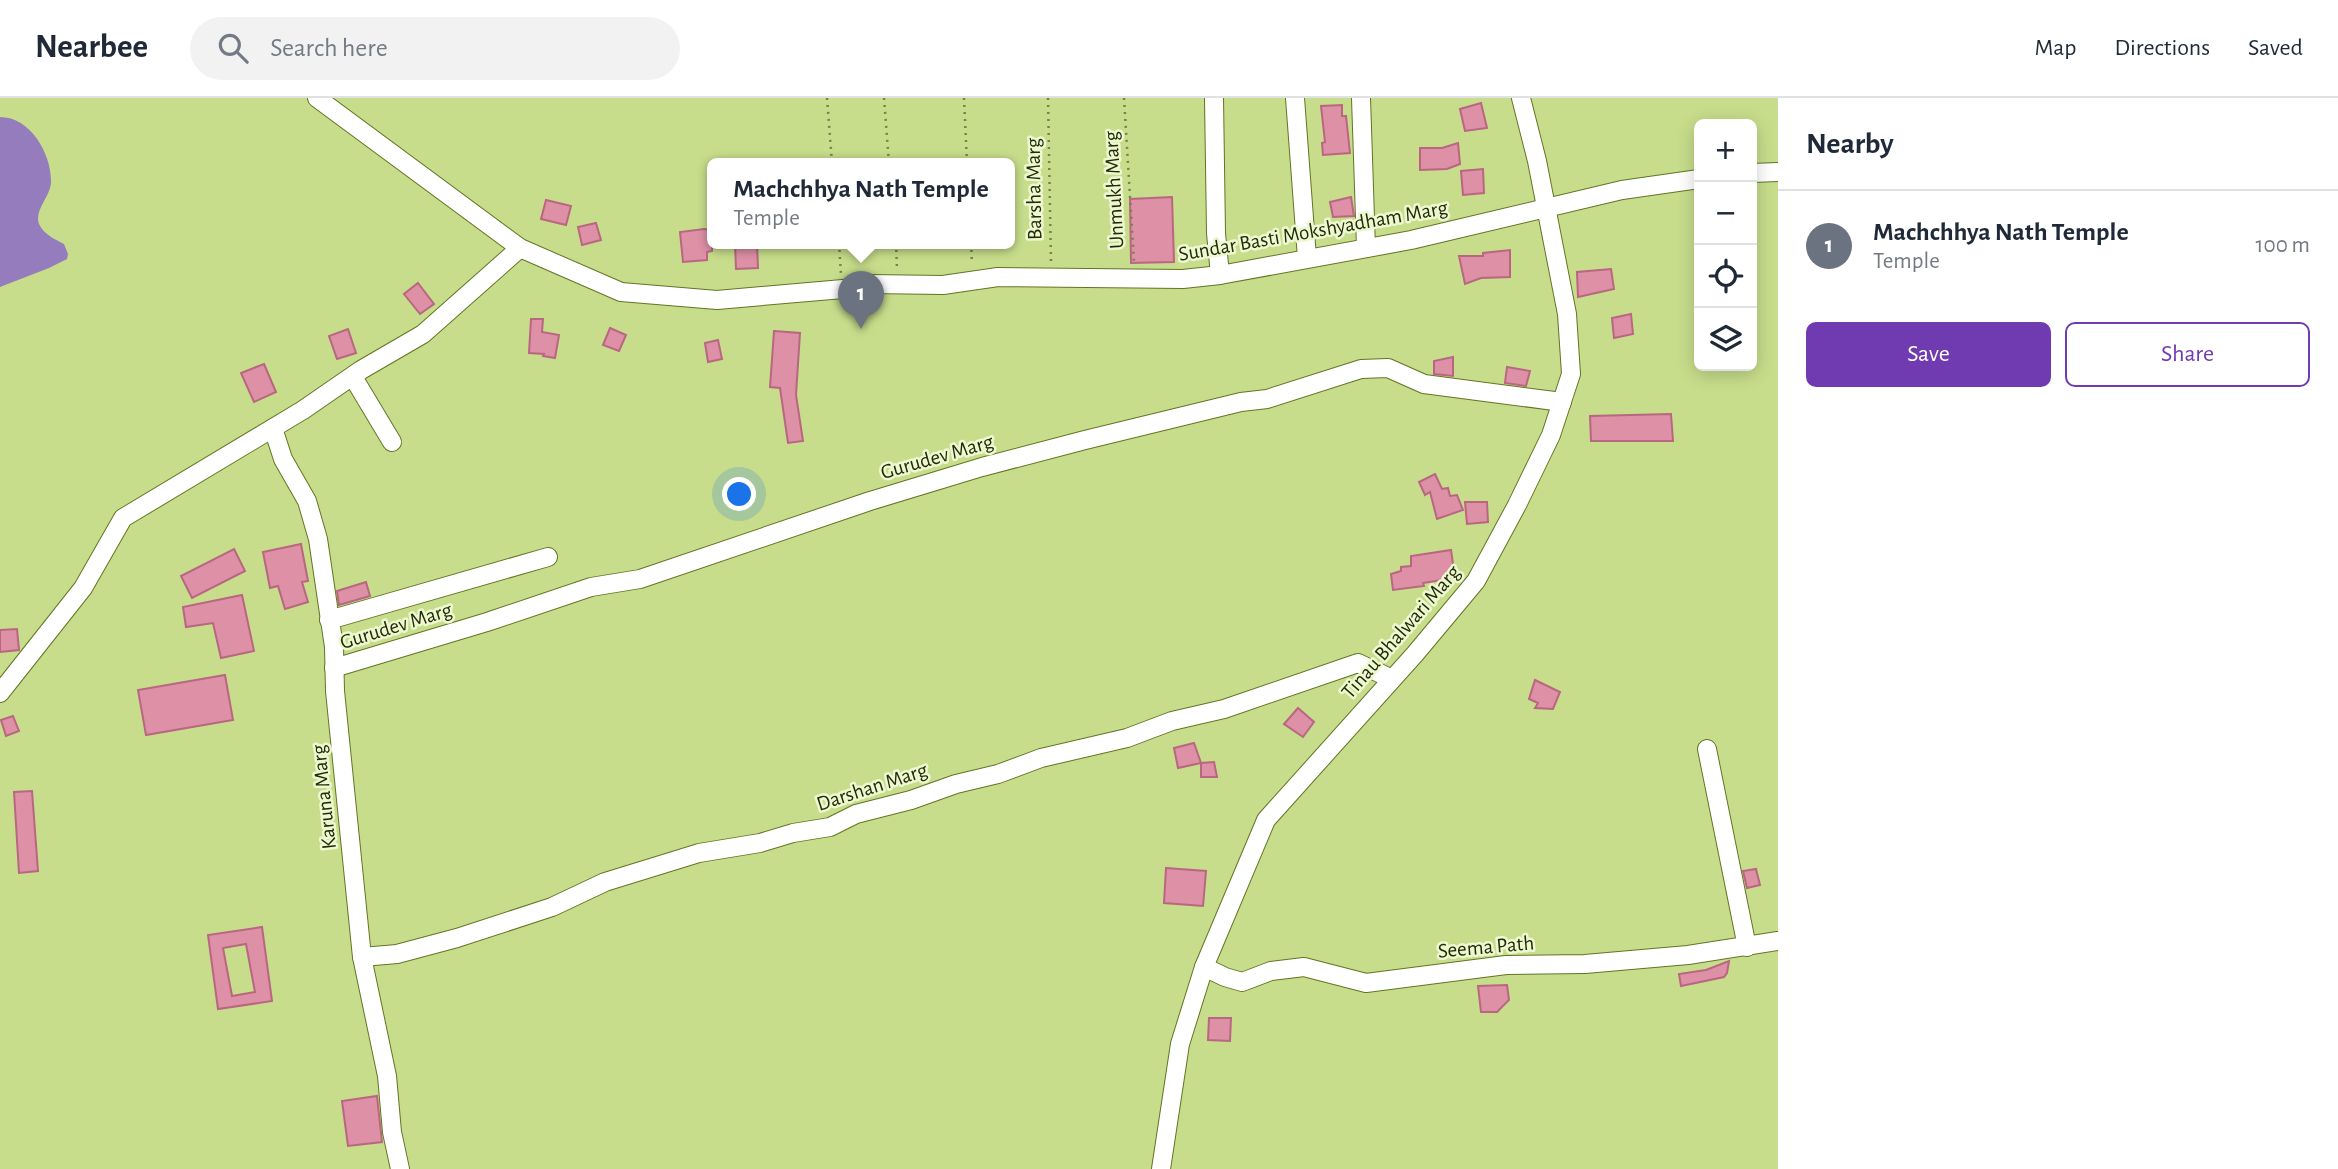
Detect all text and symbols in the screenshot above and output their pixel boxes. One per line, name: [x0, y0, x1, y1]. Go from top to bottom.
search box: [190, 17, 680, 80]
icon: search: [214, 29, 252, 67]
text: Nearbee: [35, 31, 148, 64]
text: Search here: [270, 35, 388, 61]
text: Map: [2034, 36, 2076, 60]
text: Directions: [2114, 36, 2210, 60]
text: Saved: [2248, 36, 2303, 60]
map controls: [1694, 119, 1757, 371]
button: +: [1694, 119, 1757, 182]
text: Nearby: [1806, 129, 1894, 159]
street label: Unmukh Marg: [1100, 130, 1128, 249]
street label: Barsha Marg: [1023, 137, 1045, 240]
popup: [707, 158, 1015, 249]
text: Machchhya Nath Temple: [733, 176, 989, 202]
button: −: [1694, 182, 1757, 245]
street label: Sundar Basti Mokshyadham Marg: [1177, 197, 1450, 265]
text: Temple: [733, 207, 800, 230]
text: Machchhya Nath Temple: [1873, 219, 2129, 245]
text: 1: [1825, 234, 1833, 257]
text: 100 m: [2256, 234, 2310, 257]
button: locate: [1694, 245, 1757, 308]
text: Temple: [1873, 250, 1940, 273]
pin: 1: [838, 271, 884, 329]
button: layers: [1694, 308, 1757, 371]
button: Save: [1806, 322, 2051, 387]
button: Share: [2065, 322, 2310, 387]
street label: Gurudev Marg: [878, 431, 996, 483]
your location: [722, 477, 756, 511]
street label: Tinau Bhalwari Marg: [1338, 561, 1465, 703]
street label: Gurudev Marg: [338, 599, 455, 653]
street label: Karuna Marg: [308, 743, 340, 850]
street label: Darshan Marg: [814, 759, 931, 815]
street label: Seema Path: [1437, 932, 1535, 962]

